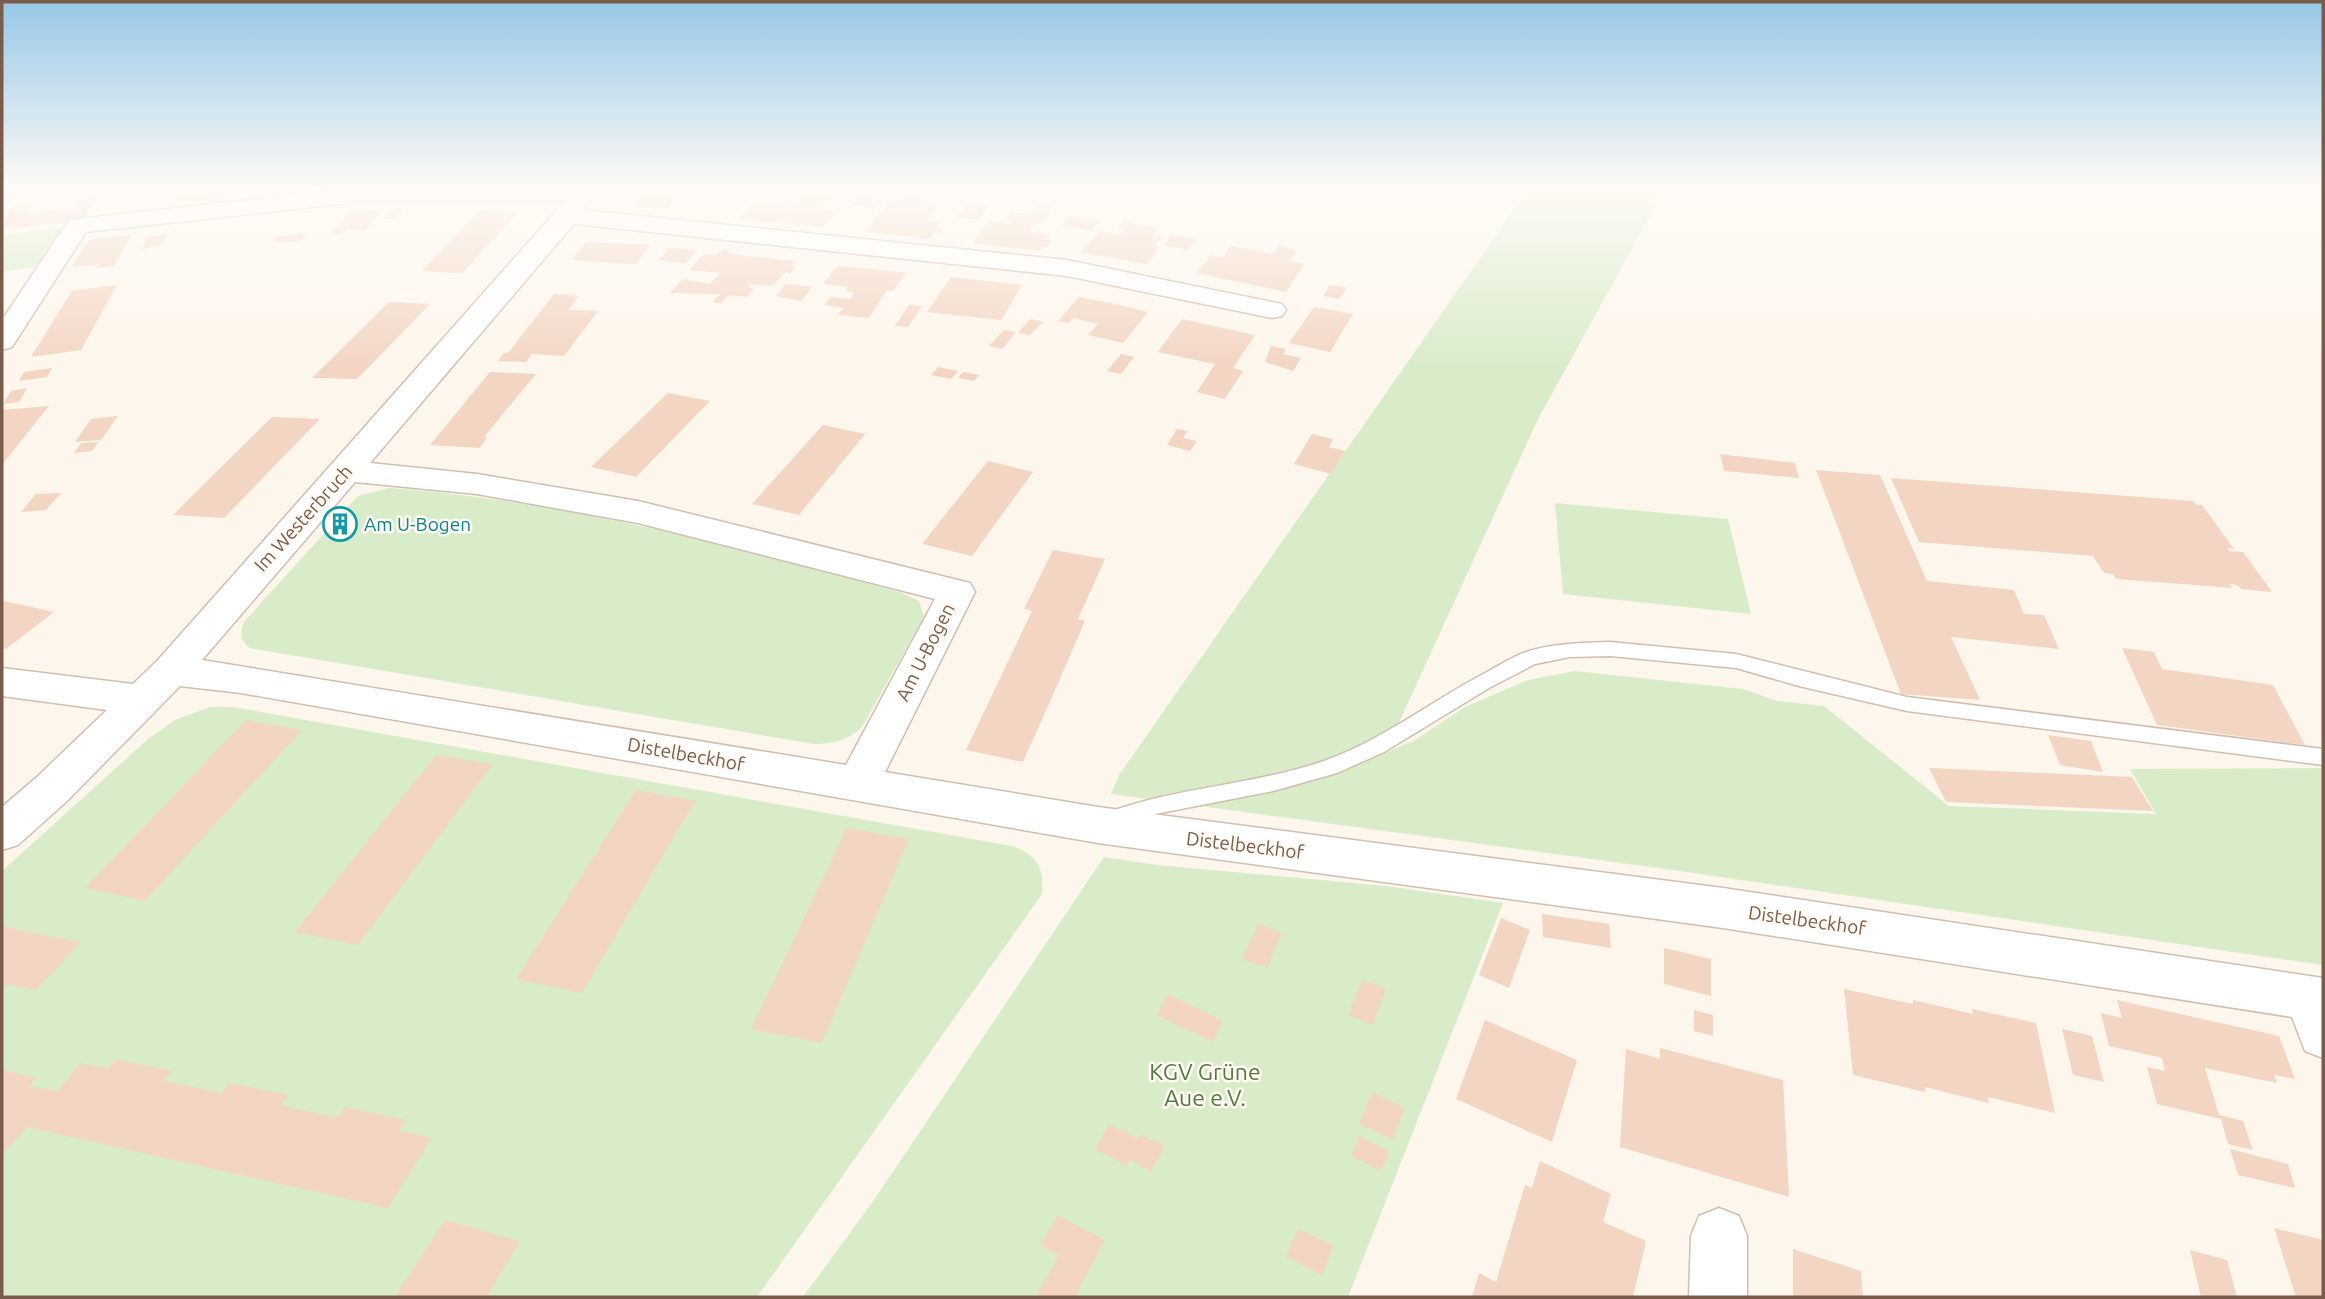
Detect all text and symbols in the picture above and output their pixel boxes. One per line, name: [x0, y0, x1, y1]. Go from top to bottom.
street label: Im Westerbruch: [249, 460, 357, 576]
building icon: Am U-Bogen: [321, 505, 359, 543]
place label: Am U-Bogen: [364, 513, 471, 535]
street label: Am U-Bogen: [891, 599, 959, 705]
street label: Distelbeckhof: [626, 733, 747, 775]
street label: Distelbeckhof: [1185, 827, 1306, 863]
street label: Distelbeckhof: [1747, 901, 1868, 939]
park label: KGV Grüne Aue e.V.: [1149, 1059, 1261, 1110]

